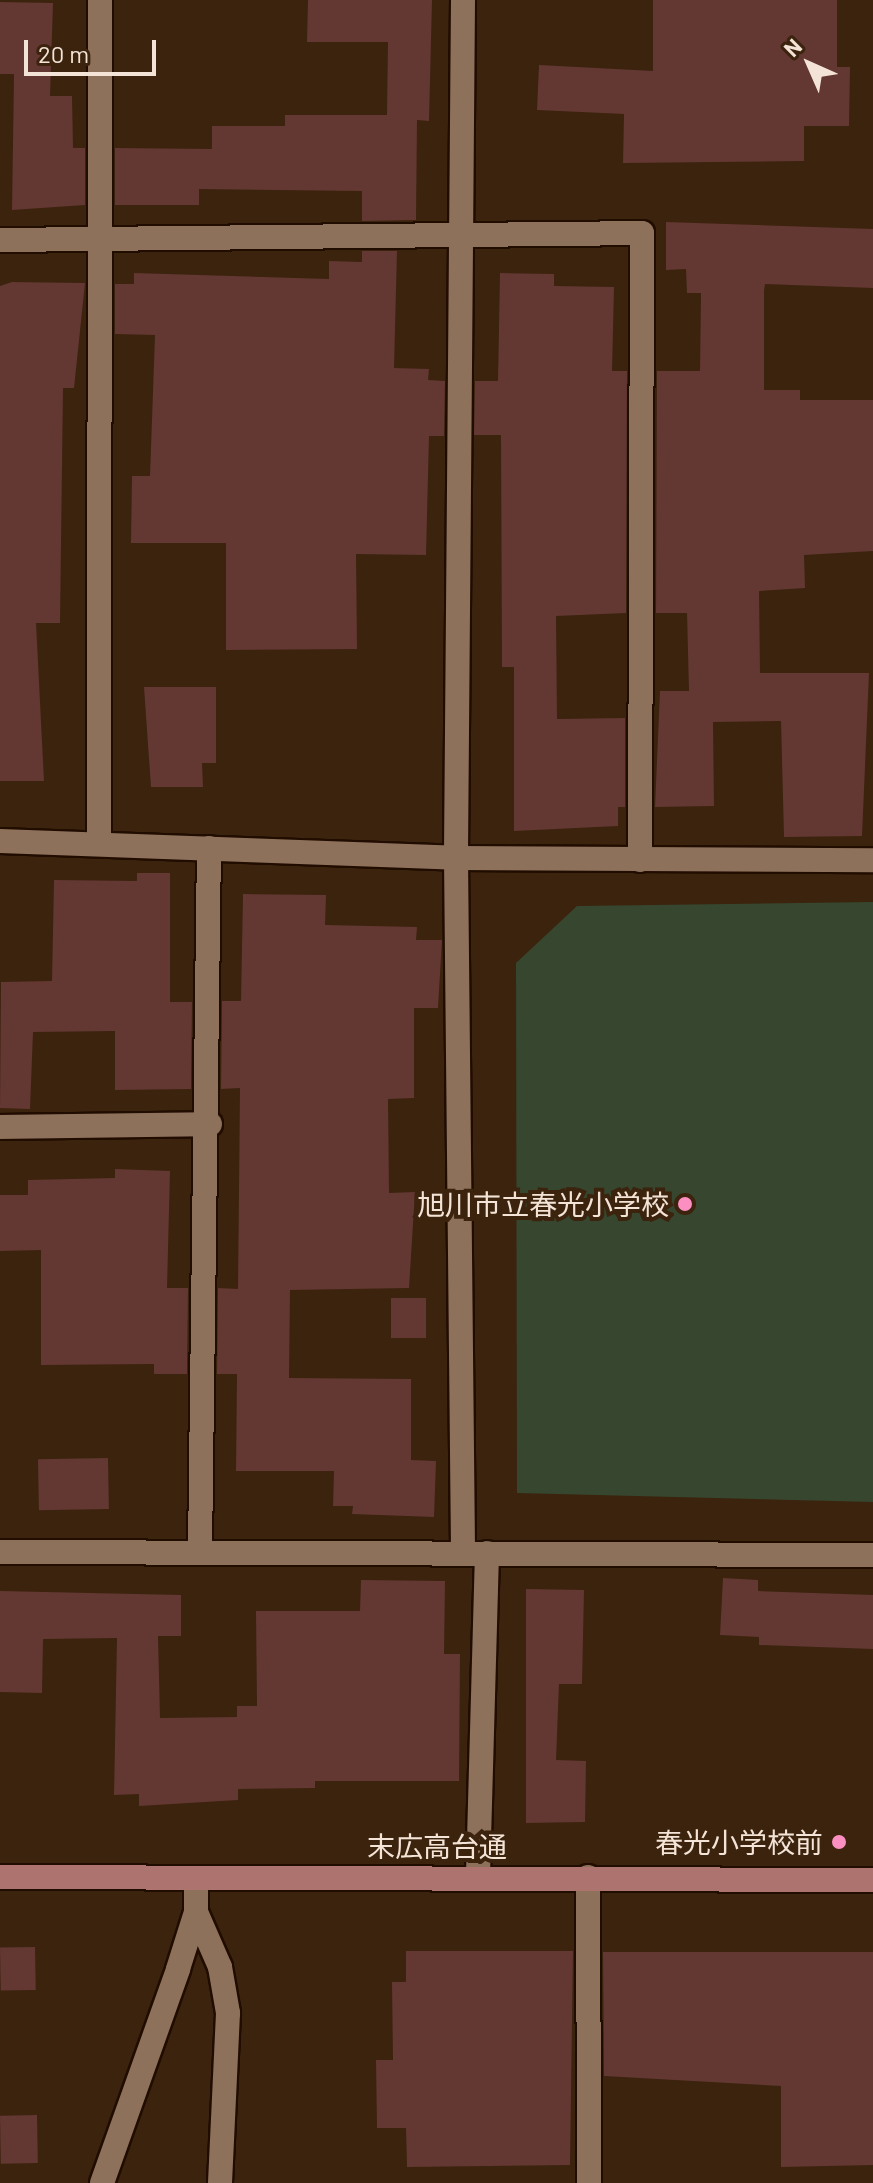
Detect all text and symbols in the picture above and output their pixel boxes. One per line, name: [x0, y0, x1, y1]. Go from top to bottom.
scale bar: [28, 24, 160, 74]
north arrow: [769, 24, 849, 104]
text: N: [778, 33, 806, 61]
text: 20 m: [38, 39, 89, 68]
place label: 旭川市立春光小学校: [417, 1187, 669, 1221]
marker: 旭川市立春光小学校: [676, 1195, 694, 1213]
place label: 春光小学校前: [655, 1825, 823, 1859]
street label: 末広高台通: [367, 1829, 507, 1863]
marker: 春光小学校前: [830, 1833, 848, 1851]

